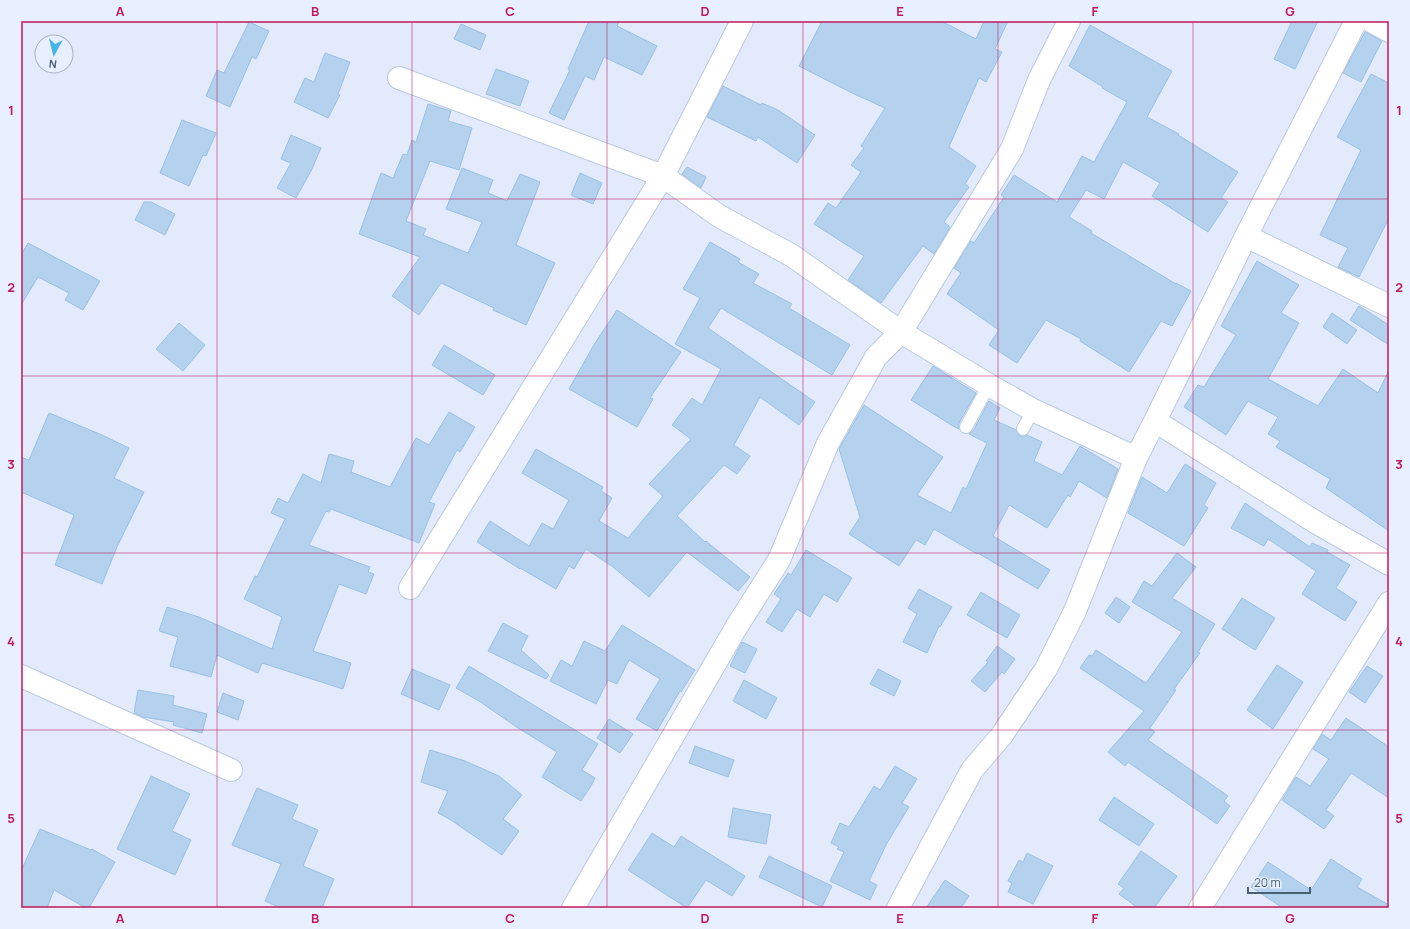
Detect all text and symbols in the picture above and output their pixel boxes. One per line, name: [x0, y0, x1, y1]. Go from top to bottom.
text: A: [116, 2, 125, 20]
text: B: [311, 2, 319, 20]
text: C: [505, 2, 515, 20]
text: D: [700, 2, 710, 20]
text: E: [896, 2, 904, 20]
text: F: [1092, 2, 1099, 20]
text: G: [1285, 2, 1295, 20]
north arrow: [34, 34, 74, 74]
text: N: [48, 56, 58, 72]
text: 1: [8, 101, 14, 119]
text: 1: [1396, 101, 1402, 119]
text: 2: [7, 278, 15, 296]
text: 2: [1395, 278, 1403, 296]
text: 3: [7, 455, 15, 473]
text: 3: [1395, 455, 1403, 473]
text: 4: [7, 632, 15, 650]
text: 4: [1395, 632, 1403, 650]
text: 5: [7, 809, 15, 827]
text: 5: [1395, 809, 1403, 827]
scale bar: [1248, 869, 1310, 895]
text: 20 m: [1254, 874, 1281, 891]
text: A: [116, 909, 125, 927]
text: B: [311, 909, 319, 927]
text: C: [505, 909, 515, 927]
text: D: [700, 909, 710, 927]
text: E: [896, 909, 904, 927]
text: F: [1092, 909, 1099, 927]
text: G: [1285, 909, 1295, 927]

